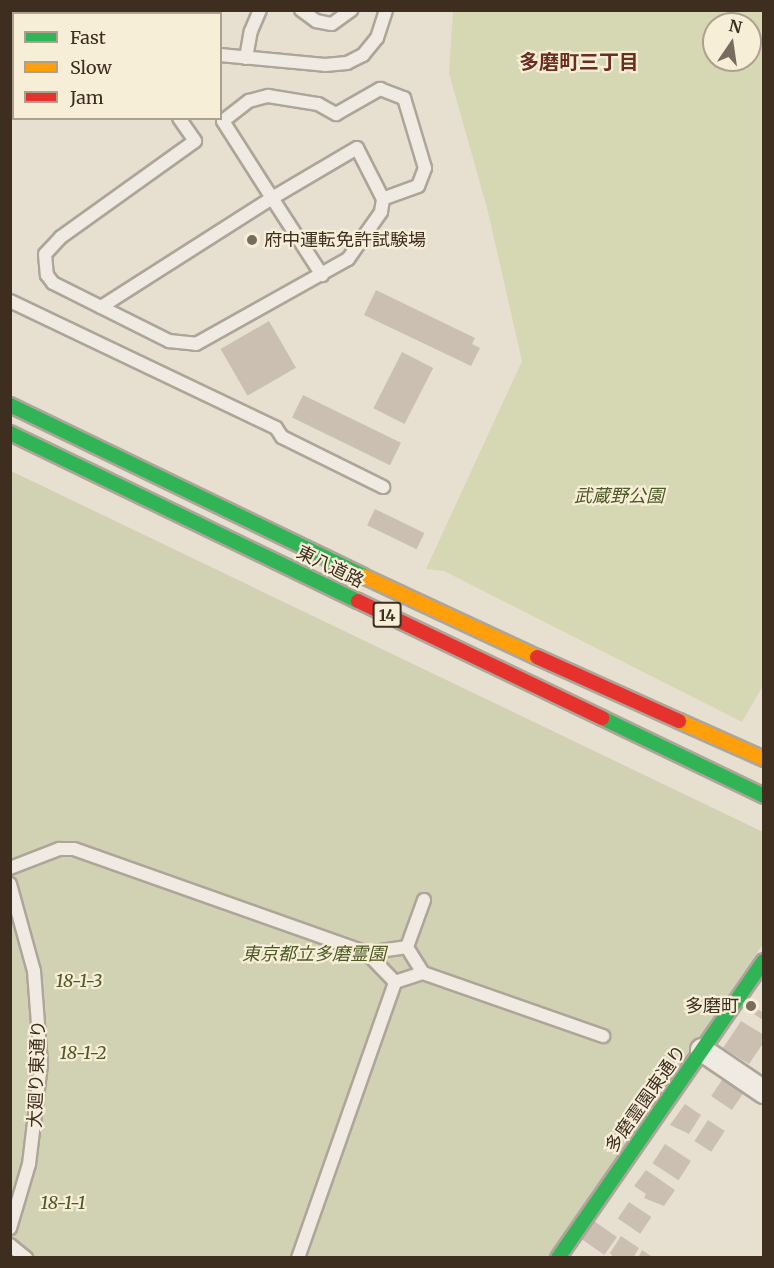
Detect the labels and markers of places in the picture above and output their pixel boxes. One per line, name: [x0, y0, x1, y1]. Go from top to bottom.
place label: 府中運転免許試験場: [264, 229, 426, 251]
marker: 府中運転免許試験場: [245, 233, 259, 247]
place label: 多磨町: [685, 995, 739, 1017]
marker: 多磨町: [744, 999, 758, 1013]

